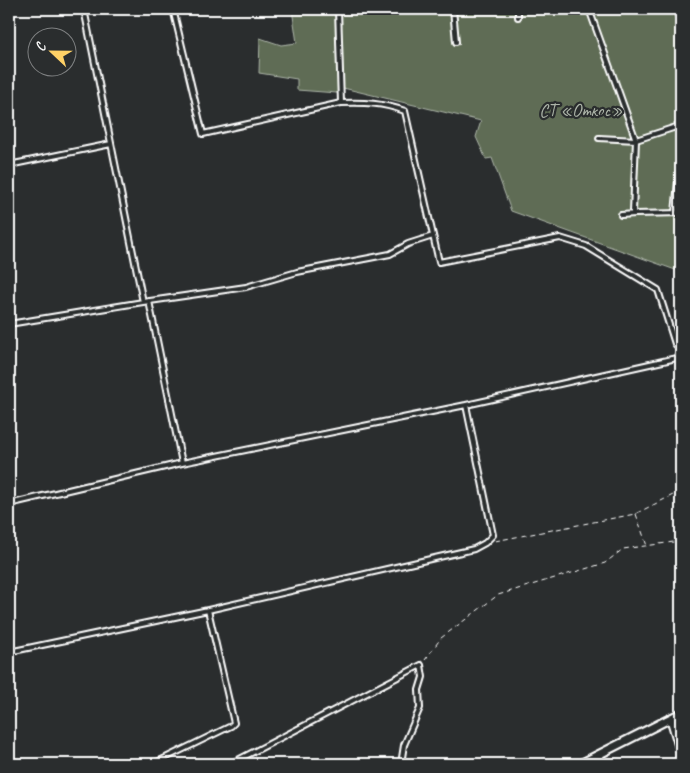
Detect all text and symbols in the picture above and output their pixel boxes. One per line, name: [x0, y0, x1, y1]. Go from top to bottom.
north arrow: [28, 28, 78, 78]
text: С: [31, 39, 50, 54]
park label: СТ «Откос»: [539, 99, 623, 121]

